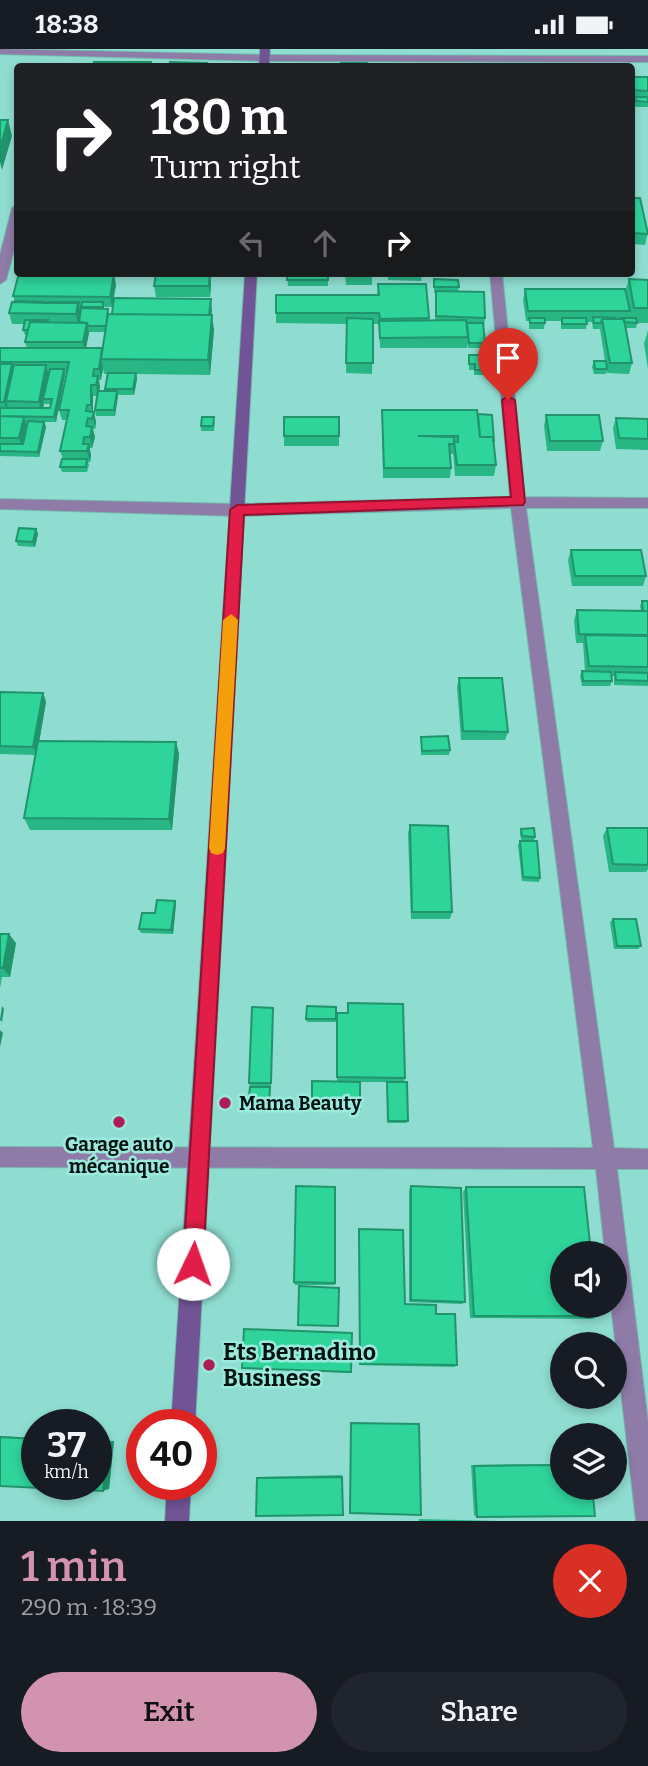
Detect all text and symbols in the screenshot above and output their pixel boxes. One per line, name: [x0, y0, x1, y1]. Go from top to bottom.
text: 18:38: [35, 9, 99, 40]
text: 180 m: [150, 88, 287, 147]
icon: right: [35, 91, 126, 182]
text: Turn right: [150, 148, 301, 186]
icon: left: [233, 224, 271, 262]
icon: ahead: [306, 224, 344, 262]
icon: right: [379, 224, 417, 262]
pin: [478, 328, 538, 400]
icon: arrive: [489, 339, 527, 377]
place label: Mama Beauty: [239, 1092, 362, 1115]
marker: Mama Beauty: [217, 1095, 233, 1111]
marker: Garage auto mécanique: [111, 1114, 127, 1130]
place label: Garage auto mécanique: [65, 1133, 173, 1178]
position arrow: [156, 1227, 230, 1301]
map controls: [550, 1241, 627, 1500]
button: sound: [550, 1241, 627, 1318]
button: search: [550, 1332, 627, 1409]
place label: Ets Bernadino Business: [223, 1338, 376, 1392]
marker: Ets Bernadino Business: [201, 1357, 217, 1373]
speed limit sign: 40: [126, 1409, 217, 1500]
button: layers: [550, 1423, 627, 1500]
text: 37: [47, 1424, 86, 1466]
text: km/h: [44, 1461, 89, 1483]
text: 1 min: [21, 1542, 127, 1592]
button: close: [553, 1544, 627, 1618]
text: 290 m · 18:39: [21, 1593, 157, 1621]
button: Exit: [21, 1672, 317, 1752]
button: Share: [331, 1672, 627, 1752]

